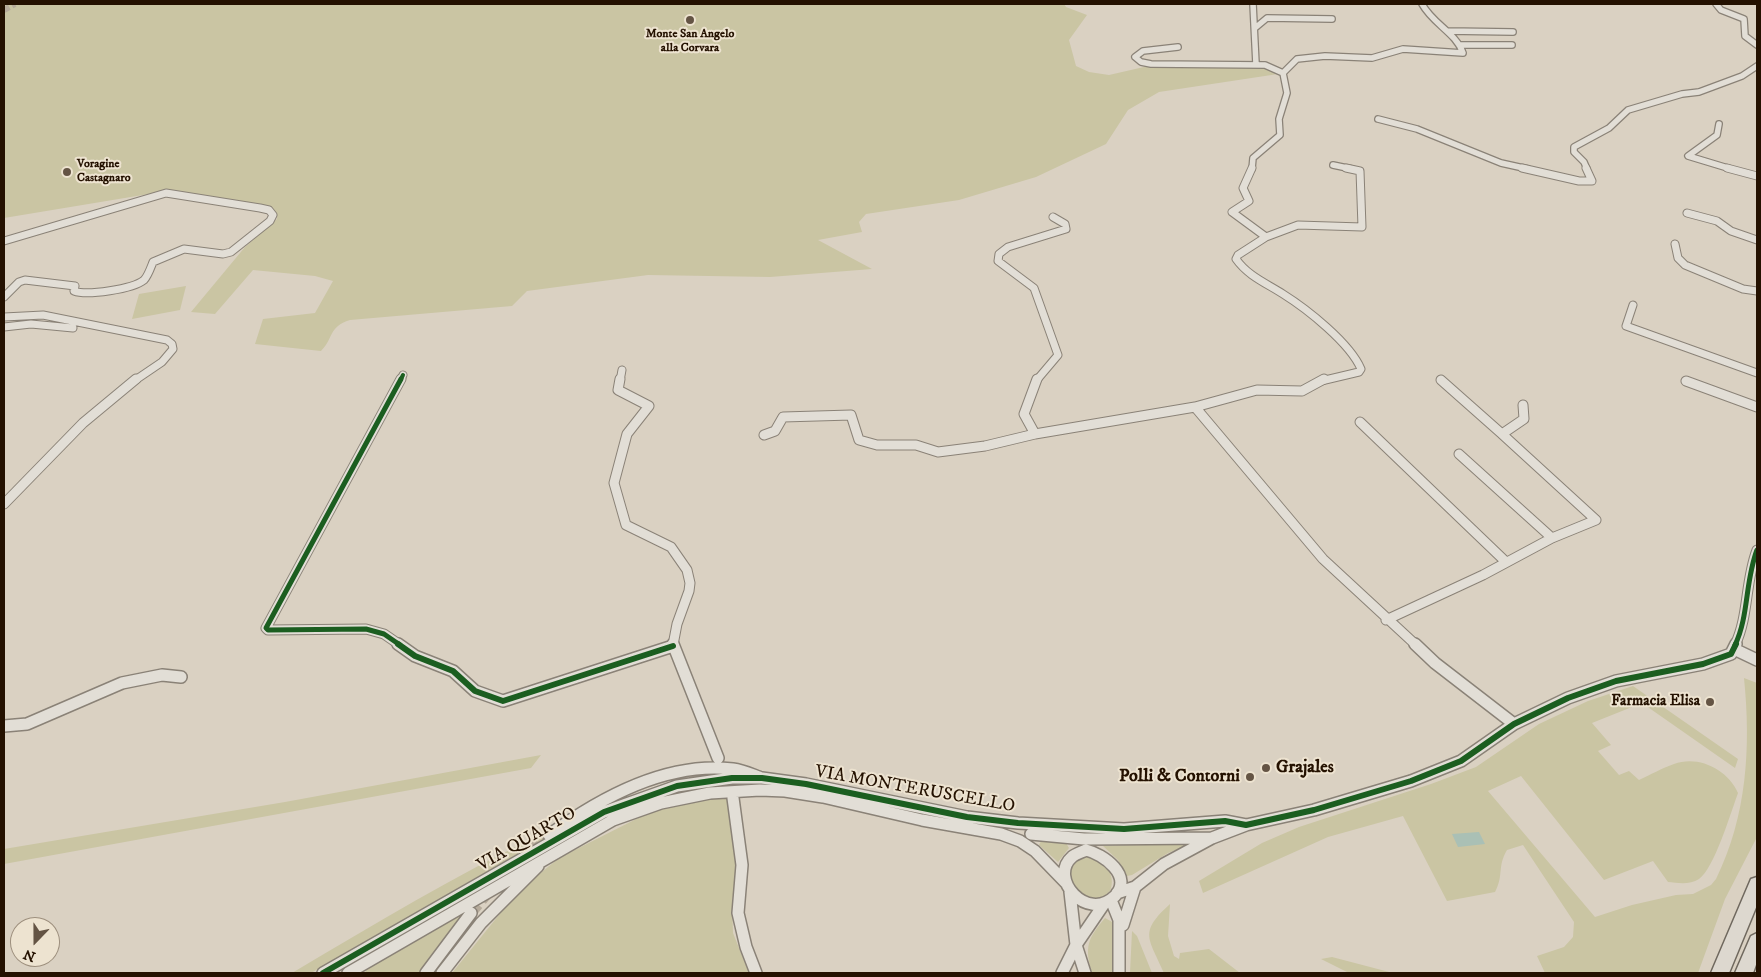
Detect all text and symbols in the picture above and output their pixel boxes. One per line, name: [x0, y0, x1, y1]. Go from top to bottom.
marker: Monte San Angelo alla Corvara: [684, 14, 696, 26]
place label: Monte San Angelo alla Corvara: [646, 28, 734, 56]
place label: Voragine Castagnaro: [77, 158, 131, 186]
marker: Voragine Castagnaro: [61, 166, 73, 178]
place label: Farmacia Elisa: [1611, 693, 1700, 711]
marker: Farmacia Elisa: [1704, 696, 1716, 708]
place label: Grajales: [1276, 757, 1334, 779]
street label: VIA MONTERUSCELLO: [813, 762, 1017, 818]
marker: Grajales: [1260, 762, 1272, 774]
place label: Polli & Contorni: [1119, 766, 1240, 788]
marker: Polli & Contorni: [1244, 771, 1256, 783]
street label: VIA QUARTO: [474, 803, 580, 877]
north arrow: [10, 917, 60, 967]
text: N: [21, 944, 38, 965]

